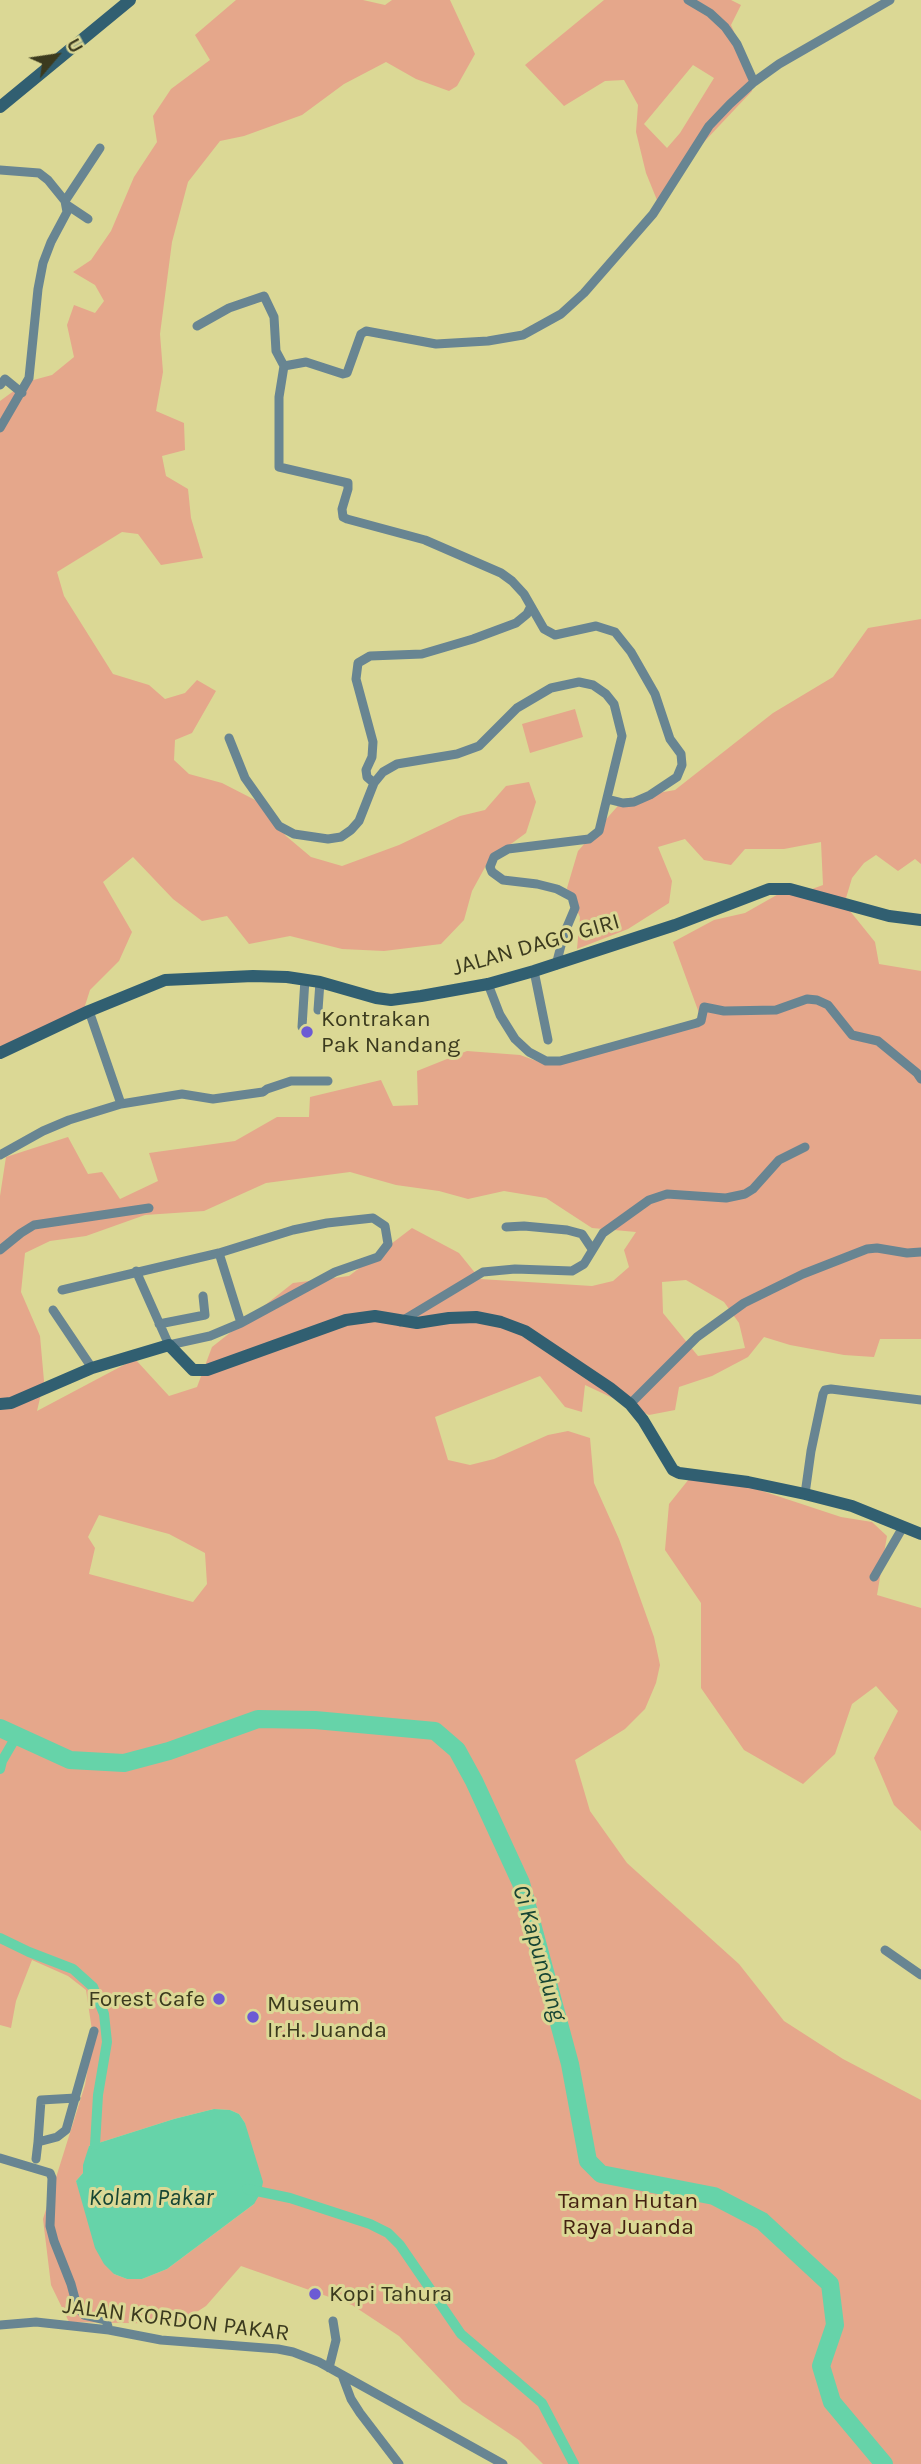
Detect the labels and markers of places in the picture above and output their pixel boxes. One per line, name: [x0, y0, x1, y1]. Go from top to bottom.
place label: Kontrakan Pak Nandang: [321, 1005, 460, 1059]
marker: Kontrakan Pak Nandang: [299, 1024, 315, 1040]
place label: Forest Cafe: [88, 1985, 205, 2013]
place label: Museum Ir.H. Juanda: [267, 1990, 387, 2044]
marker: Forest Cafe: [211, 1991, 227, 2007]
marker: Museum Ir.H. Juanda: [245, 2009, 261, 2025]
place label: Kopi Tahura: [329, 2280, 452, 2308]
marker: Kopi Tahura: [307, 2286, 323, 2302]

